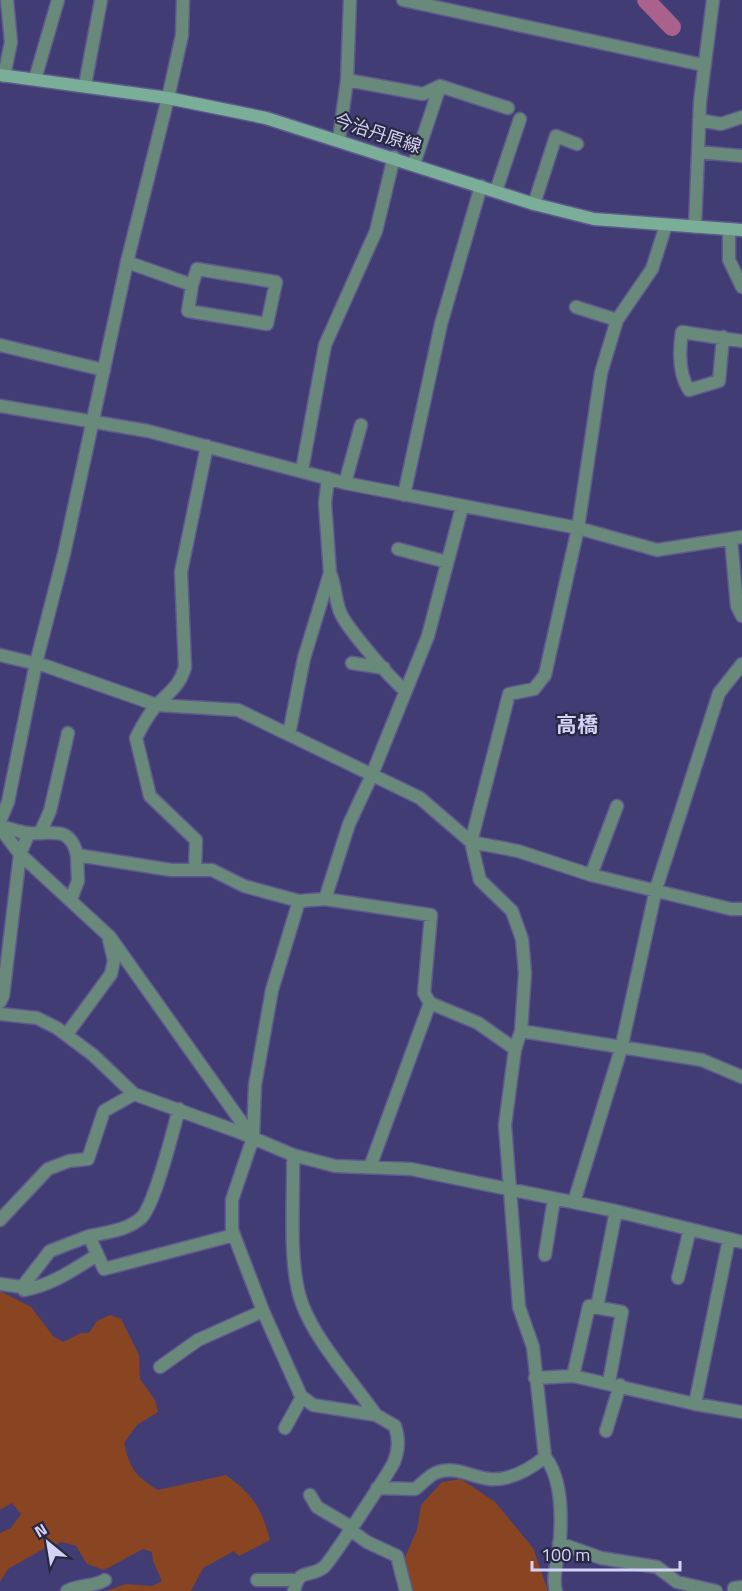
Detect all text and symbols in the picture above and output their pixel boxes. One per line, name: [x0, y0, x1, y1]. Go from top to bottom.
street label: 今治丹原線: [331, 106, 425, 160]
district label: 高橋: [556, 708, 598, 740]
north arrow: [18, 1513, 78, 1573]
text: N: [30, 1517, 51, 1543]
scale bar: [532, 1534, 680, 1572]
text: 100 m: [541, 1541, 590, 1568]

